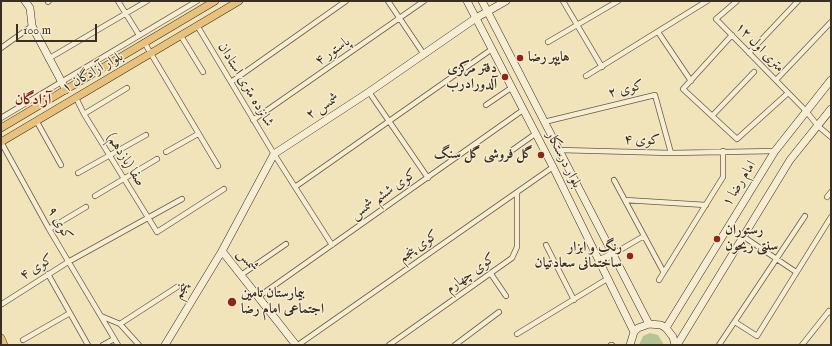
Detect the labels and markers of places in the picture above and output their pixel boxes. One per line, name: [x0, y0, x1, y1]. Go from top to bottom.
place label: هایپر رضا: [528, 50, 569, 66]
marker: هایپر رضا: [515, 53, 525, 63]
place label: دفتر مرکزی آلدورادرب: [446, 61, 497, 94]
marker: دفتر مرکزی آلدورادرب: [500, 72, 510, 82]
place label: گل فروشی گل سنگ: [434, 147, 533, 163]
marker: گل فروشی گل سنگ: [536, 150, 546, 160]
place label: رستوران سنتی ریحون: [725, 223, 778, 256]
marker: رستوران سنتی ریحون: [712, 234, 722, 244]
place label: رنگ و ابزار ساختمانی سعادتیان: [535, 240, 622, 272]
marker: رنگ و ابزار ساختمانی سعادتیان: [625, 251, 635, 261]
place label: بیمارستان تامین اجتماعی امام رضا: [241, 286, 324, 318]
marker: بیمارستان تامین اجتماعی امام رضا: [226, 296, 238, 308]

